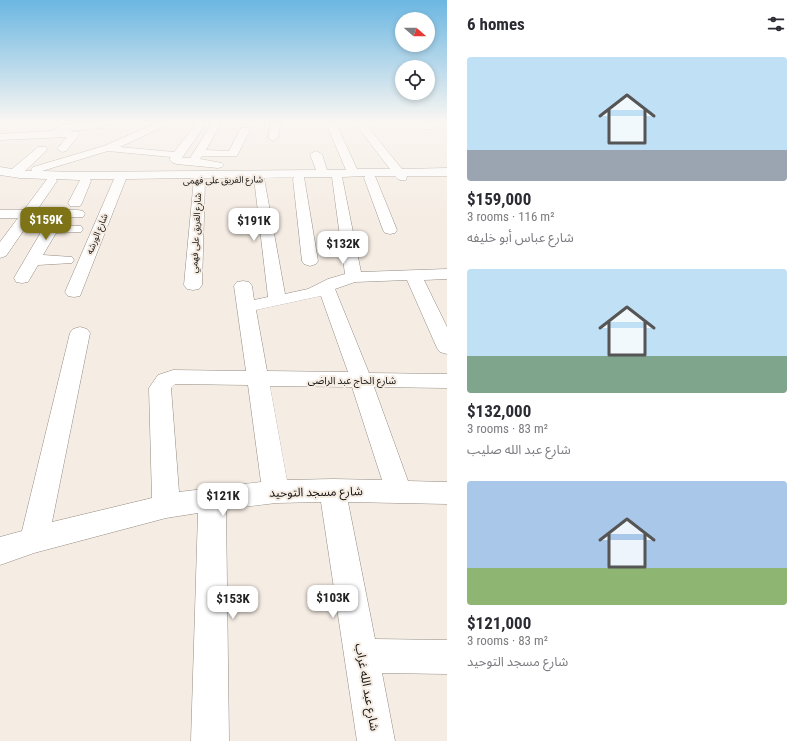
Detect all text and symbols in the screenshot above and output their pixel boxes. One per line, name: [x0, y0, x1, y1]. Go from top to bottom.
north arrow: [395, 12, 435, 52]
map controls: [395, 12, 435, 100]
icon: filters: [765, 13, 787, 35]
text: 6 homes: [467, 14, 525, 34]
button: locate: [395, 60, 435, 100]
icon: home: [591, 83, 663, 155]
street label: شارع الفريق على فهمى: [183, 174, 263, 188]
text: $159,000: [467, 189, 531, 209]
street label: شارع الفريق على فهمي: [189, 193, 205, 273]
pin: $159K: [18, 207, 74, 241]
pin: $191K: [226, 208, 282, 242]
text: 3 rooms · 116 m²: [467, 209, 554, 224]
text: $159K: [29, 212, 63, 227]
street label: شارع الورشه: [84, 212, 112, 256]
text: $191K: [237, 213, 271, 228]
text: شارع عباس أبو خليفه: [467, 230, 574, 245]
pin: $132K: [315, 231, 371, 265]
text: $132K: [326, 236, 360, 251]
icon: home: [591, 295, 663, 367]
street label: شارع الحاج عبد الراضى: [308, 375, 396, 388]
text: $132,000: [467, 401, 531, 421]
text: 3 rooms · 83 m²: [467, 421, 548, 436]
text: شارع عبد الله صليب: [467, 442, 571, 457]
pin: $121K: [195, 483, 251, 517]
street label: شارع مسجد التوحيد: [269, 484, 363, 502]
text: $121K: [206, 488, 240, 503]
icon: home: [591, 507, 663, 579]
pin: $103K: [305, 585, 361, 619]
pin: $153K: [205, 586, 261, 620]
text: $103K: [316, 590, 350, 605]
text: $153K: [216, 591, 250, 606]
text: $121,000: [467, 613, 531, 633]
text: 3 rooms · 83 m²: [467, 633, 548, 648]
street label: شارع عبد الله غراب: [350, 642, 382, 732]
text: شارع مسجد التوحيد: [467, 654, 568, 669]

